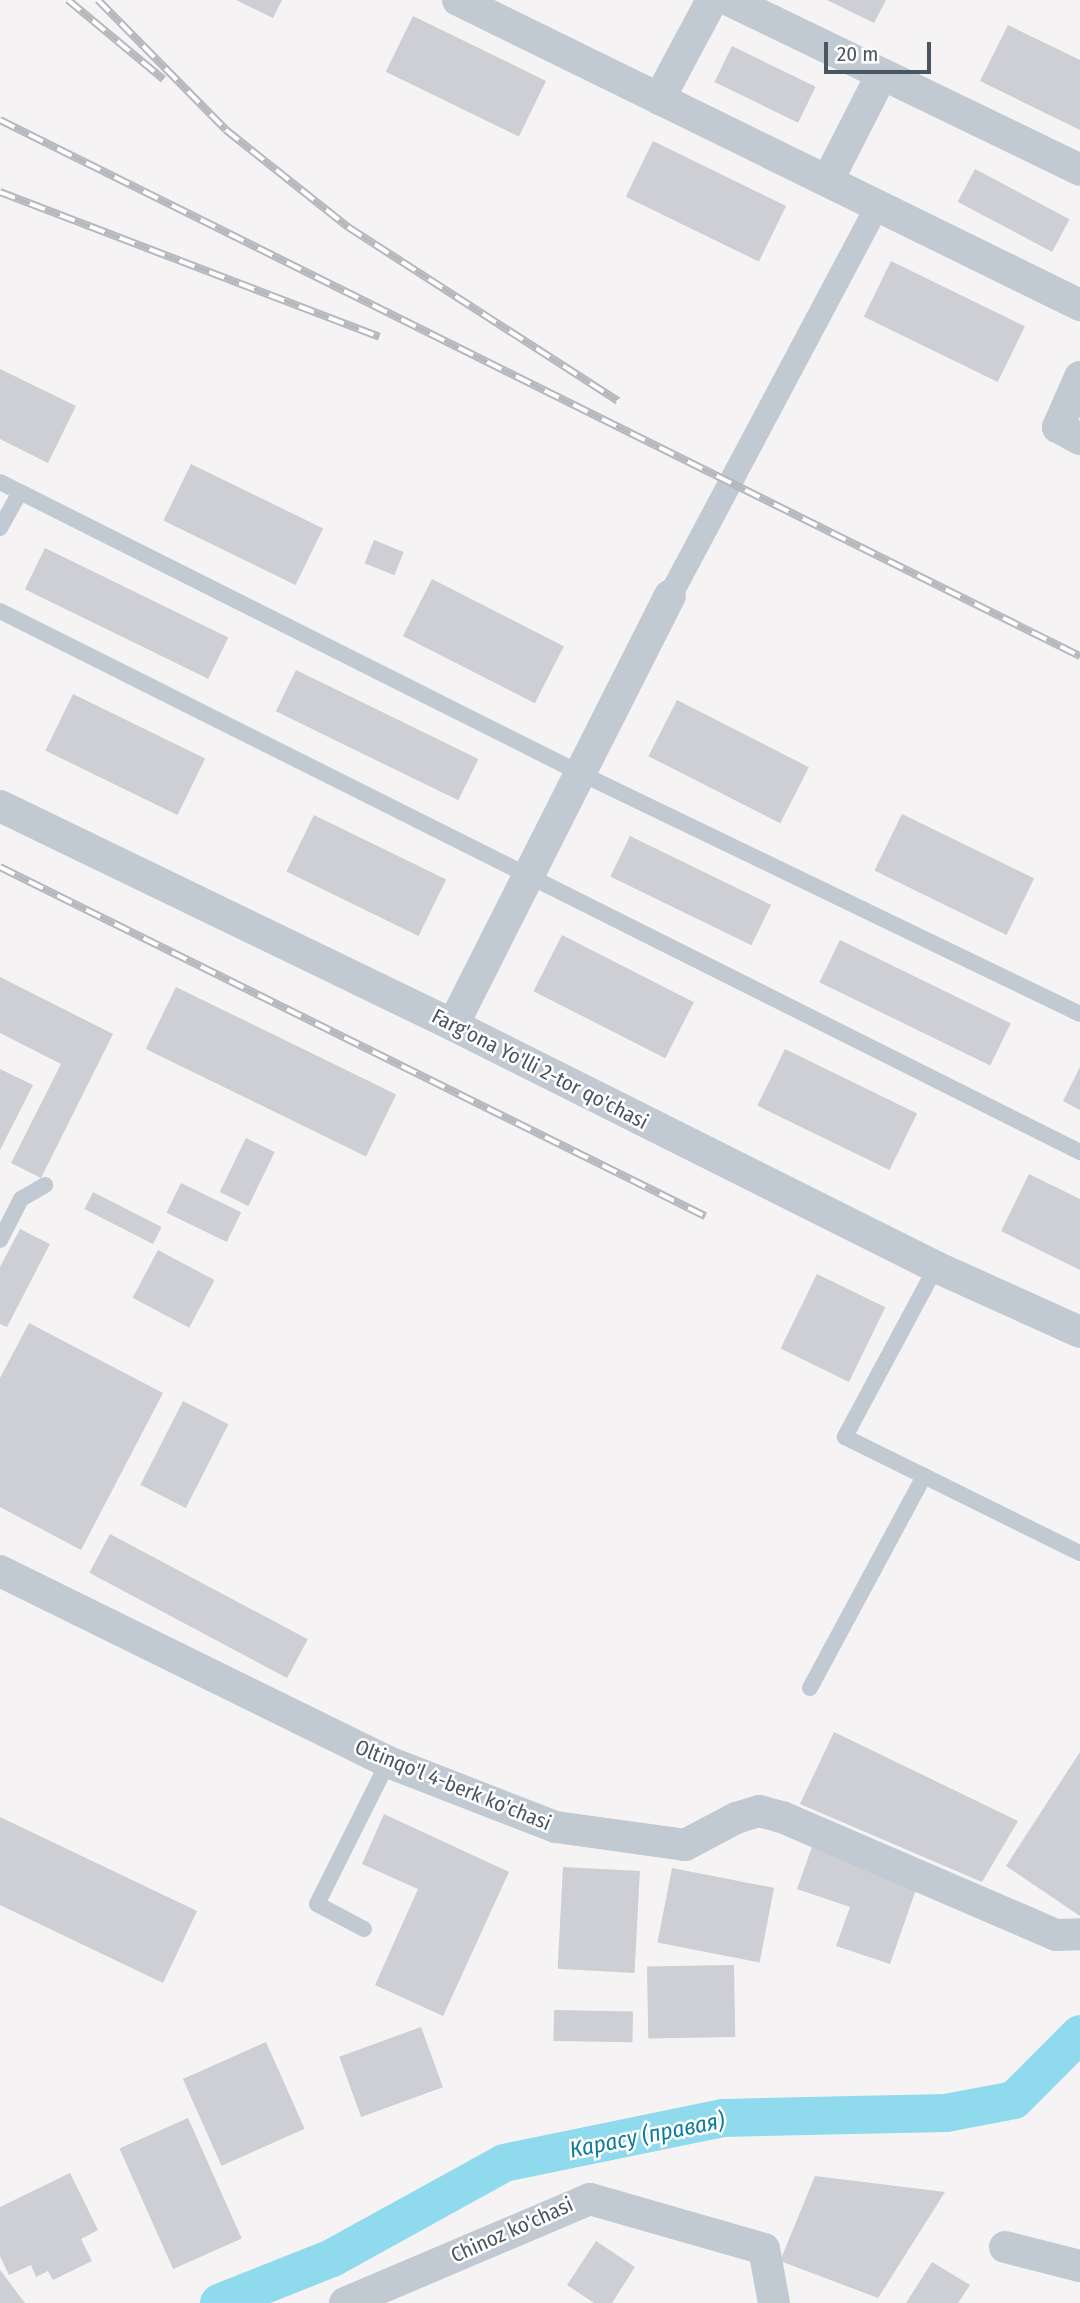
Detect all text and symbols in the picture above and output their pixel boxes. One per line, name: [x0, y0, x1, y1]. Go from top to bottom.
scale bar: [828, 28, 935, 72]
text: 20 m: [837, 41, 878, 67]
street label: Farg'ona Yo'lli 2-tor qo'chasi: [428, 1003, 652, 1135]
street label: Oltinqo'l 4-berk ko'chasi: [351, 1734, 555, 1836]
water label: Карасу (правая): [567, 2106, 727, 2164]
street label: Chinoz ko'chasi: [447, 2192, 577, 2268]

